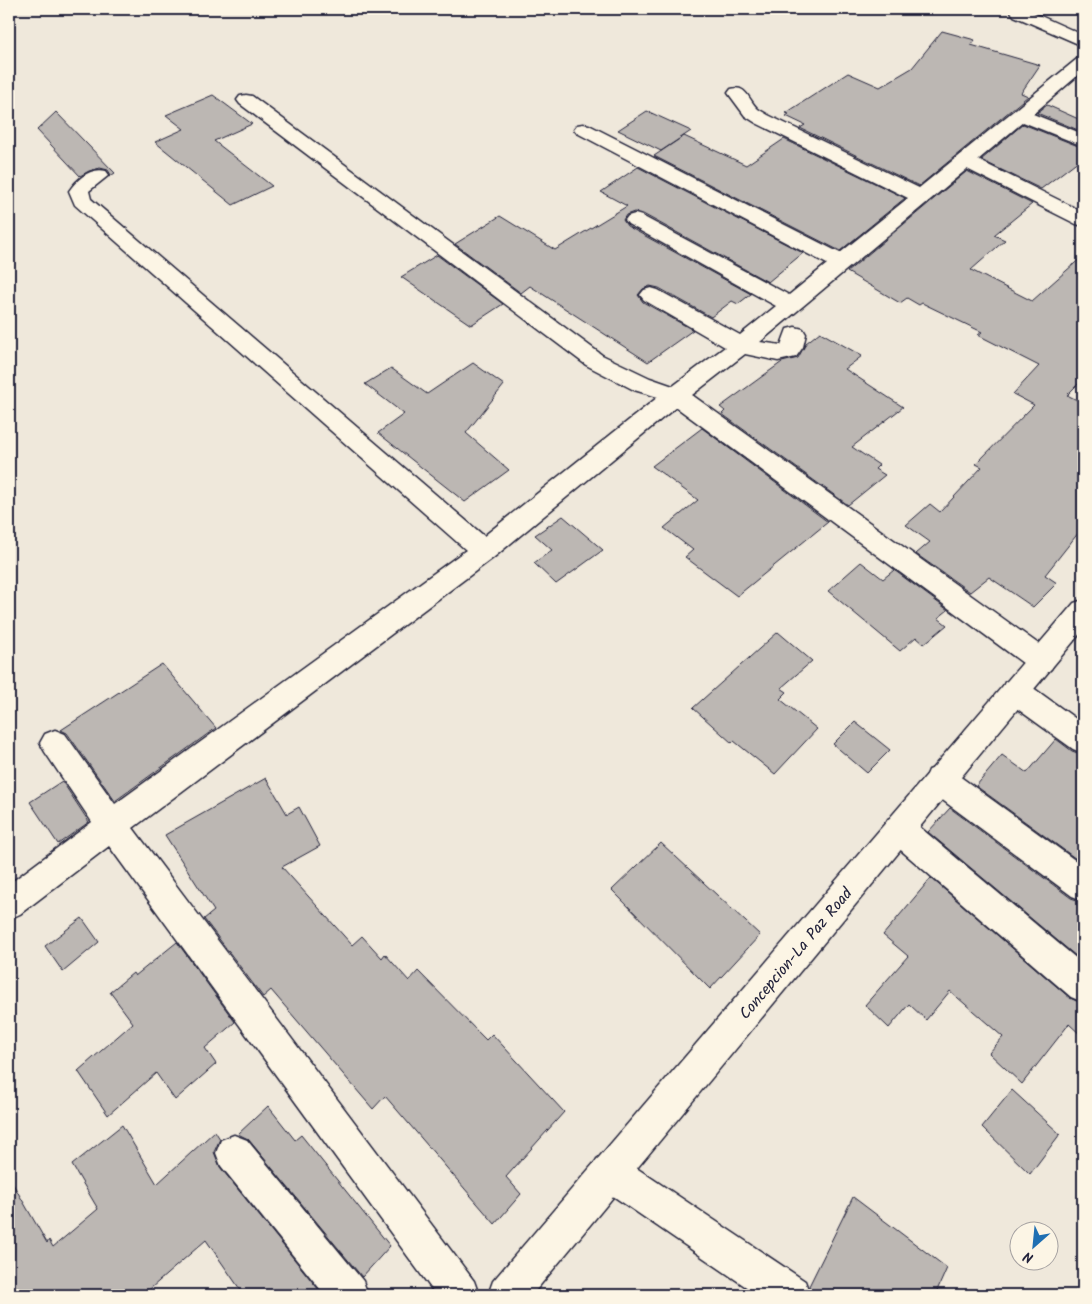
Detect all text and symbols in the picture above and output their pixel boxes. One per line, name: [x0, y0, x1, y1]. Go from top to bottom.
street label: Concepcion-La Paz Road: [733, 882, 860, 1025]
north arrow: [1010, 1222, 1060, 1272]
text: N: [1019, 1245, 1037, 1269]

